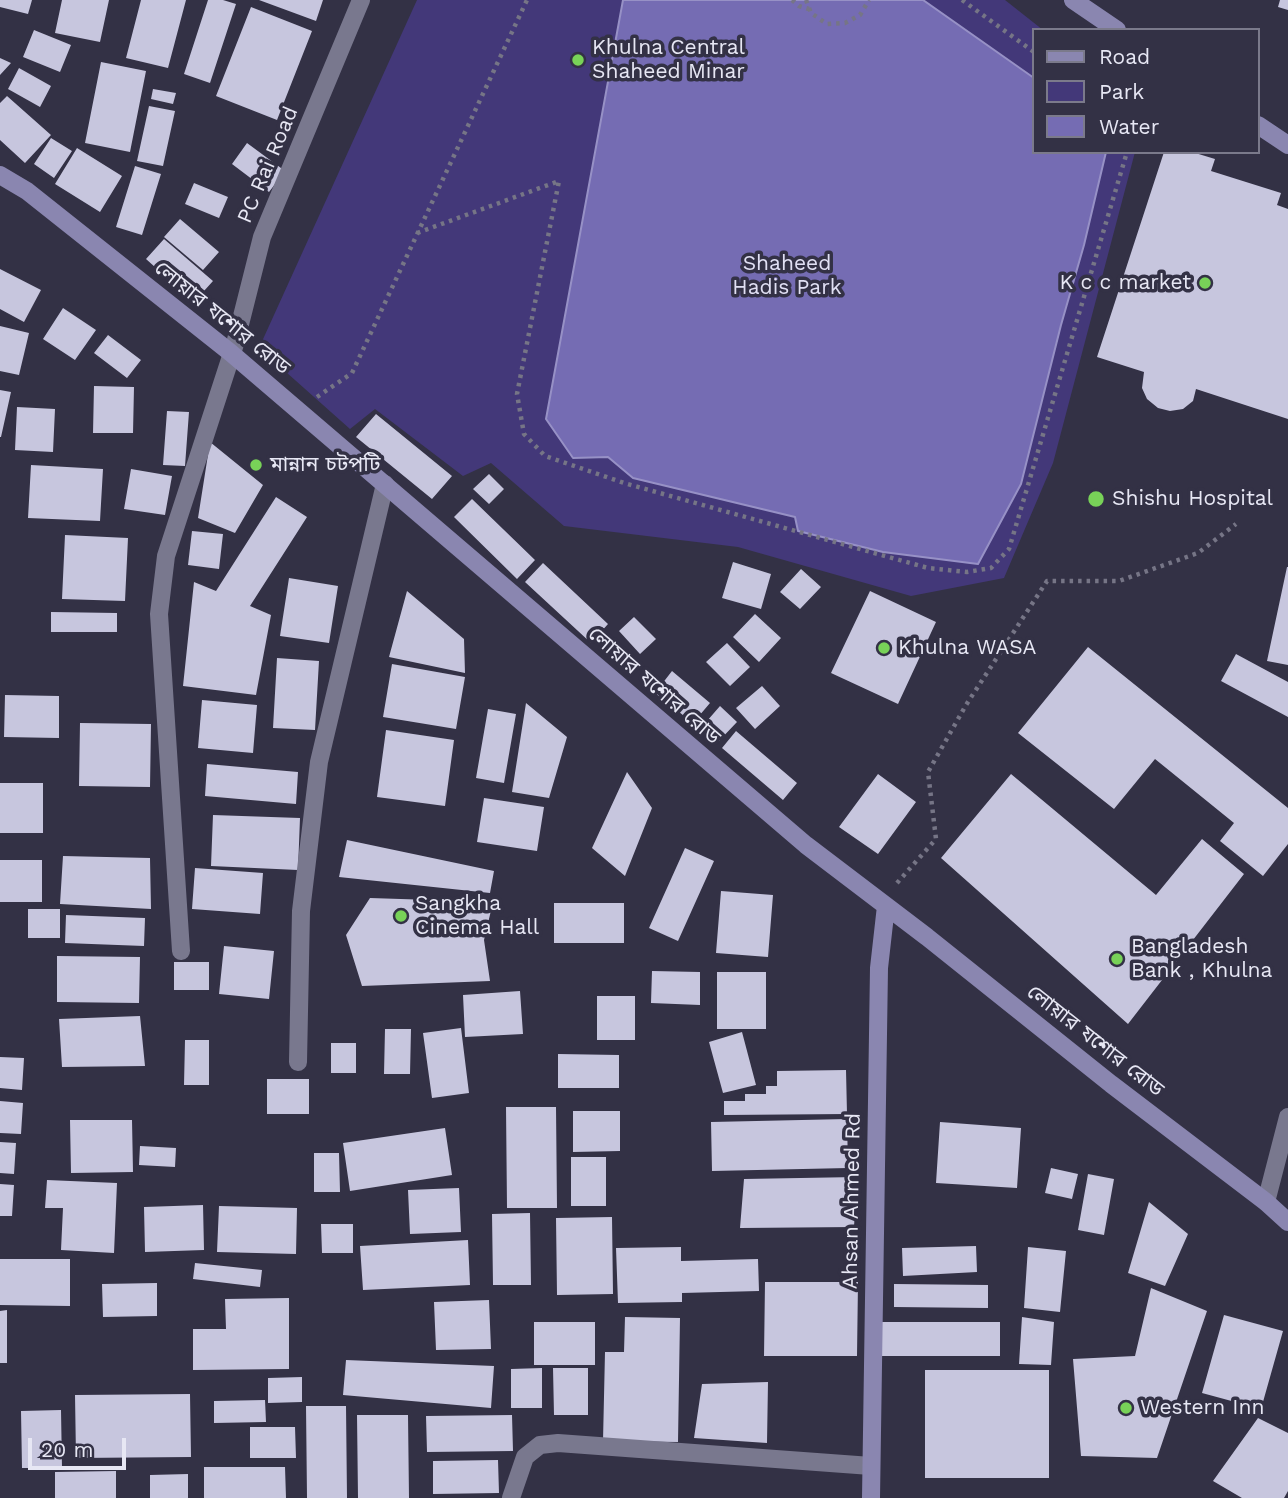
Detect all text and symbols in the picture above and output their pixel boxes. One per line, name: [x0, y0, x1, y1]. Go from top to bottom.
legend: [1032, 28, 1260, 154]
place label: Khulna Central Shaheed Minar: [592, 35, 745, 85]
text: Road: [1099, 44, 1150, 69]
marker: Khulna Central Shaheed Minar: [570, 52, 586, 68]
text: Park: [1099, 79, 1144, 104]
street label: PC Rai Road: [232, 103, 304, 227]
text: Water: [1099, 114, 1159, 139]
park label: Shaheed Hadis Park: [732, 251, 842, 301]
street label: লোয়ার যশোর রোড: [149, 256, 295, 380]
place label: K c c market: [1060, 270, 1191, 296]
marker: K c c market: [1197, 275, 1213, 291]
place label: মান্নান চটপটি: [270, 452, 380, 478]
marker: মান্নান চটপটি: [248, 457, 264, 473]
place label: Shishu Hospital: [1112, 486, 1273, 512]
marker: Shishu Hospital: [1086, 489, 1106, 509]
street label: লোয়ার যশোর রোড: [583, 622, 725, 750]
place label: Khulna WASA: [898, 635, 1036, 661]
marker: Khulna WASA: [876, 640, 892, 656]
place label: Sangkha Cinema Hall: [415, 891, 539, 941]
marker: Sangkha Cinema Hall: [393, 908, 409, 924]
place label: Bangladesh Bank , Khulna: [1131, 934, 1272, 984]
marker: Bangladesh Bank , Khulna: [1109, 951, 1125, 967]
street label: লোয়ার যশোর রোড: [1021, 980, 1169, 1102]
street label: Ahsan Ahmed Rd: [838, 1113, 866, 1289]
place label: Western Inn: [1140, 1395, 1264, 1421]
marker: Western Inn: [1118, 1400, 1134, 1416]
scale bar: [32, 1424, 130, 1468]
text: 20 m: [41, 1437, 93, 1462]

